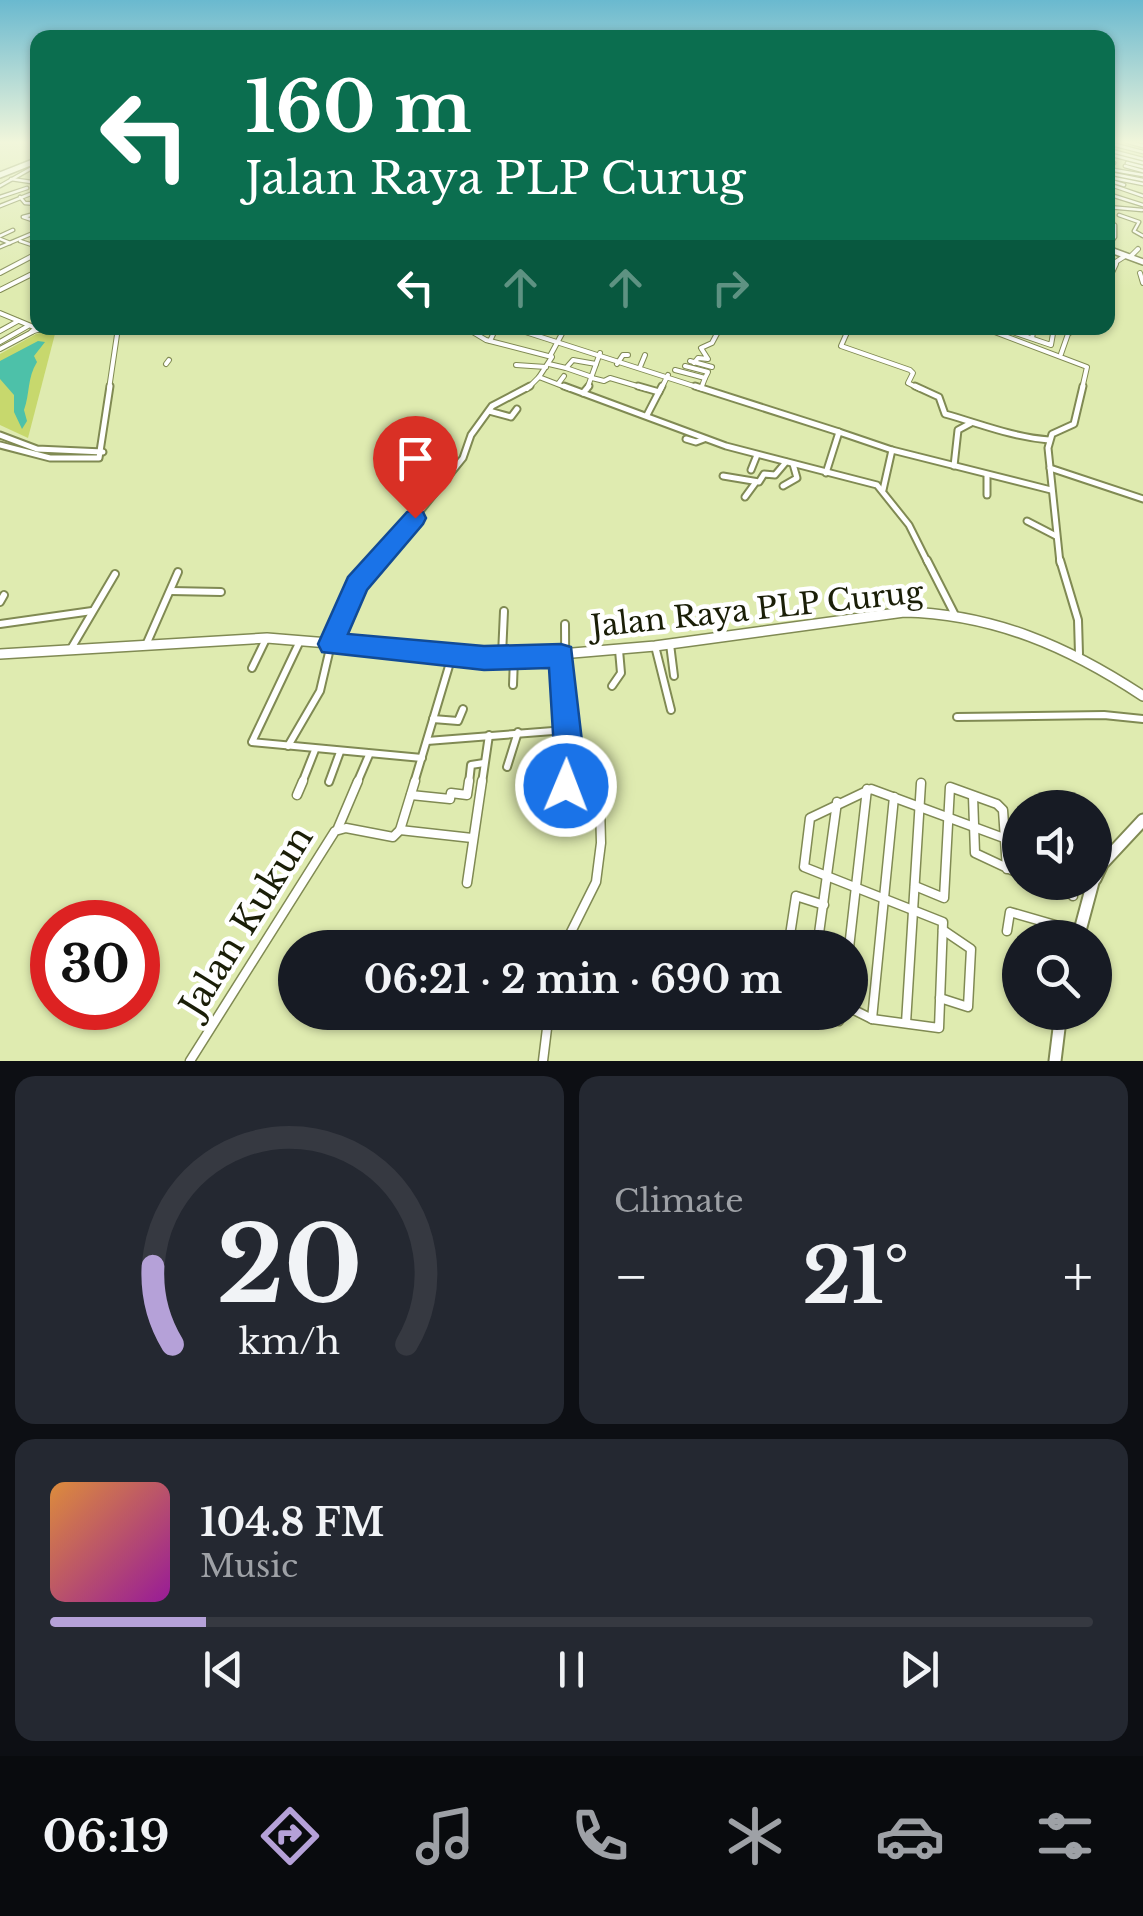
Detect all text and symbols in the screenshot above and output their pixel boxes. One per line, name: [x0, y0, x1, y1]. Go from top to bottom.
text: 160 m: [245, 64, 472, 151]
icon: left: [80, 70, 210, 200]
text: Jalan Raya PLP Curug: [245, 150, 746, 206]
icon: left: [388, 260, 443, 315]
icon: ahead: [493, 260, 548, 315]
icon: ahead: [598, 260, 653, 315]
icon: right: [703, 260, 758, 315]
pin: [373, 416, 458, 519]
icon: arrive: [388, 431, 443, 486]
street label: Jalan Raya PLP Curug: [585, 573, 926, 645]
position arrow: [514, 734, 618, 838]
map controls: [1002, 790, 1112, 1030]
button: sound: [1002, 790, 1112, 900]
street label: Jalan Kukun: [168, 818, 322, 1028]
speed limit sign: 30: [30, 900, 160, 1030]
button: search: [1002, 920, 1112, 1030]
text: 06:21 · 2 min · 690 m: [364, 956, 782, 1003]
text: Climate: [614, 1181, 743, 1221]
text: 20: [216, 1201, 363, 1330]
text: 21°: [803, 1230, 909, 1323]
text: −: [614, 1243, 649, 1311]
text: +: [1063, 1243, 1093, 1311]
text: km/h: [239, 1319, 340, 1364]
text: 104.8 FM: [200, 1499, 384, 1546]
text: Music: [200, 1546, 298, 1586]
icon: previous: [196, 1642, 251, 1697]
icon: pause: [544, 1642, 599, 1697]
icon: next: [892, 1642, 947, 1697]
icon: directions: [255, 1801, 325, 1871]
icon: music: [410, 1801, 480, 1871]
icon: phone: [565, 1801, 635, 1871]
icon: climate: [720, 1801, 790, 1871]
icon: car: [875, 1801, 945, 1871]
icon: filters: [1030, 1801, 1100, 1871]
text: 06:19: [43, 1808, 170, 1864]

